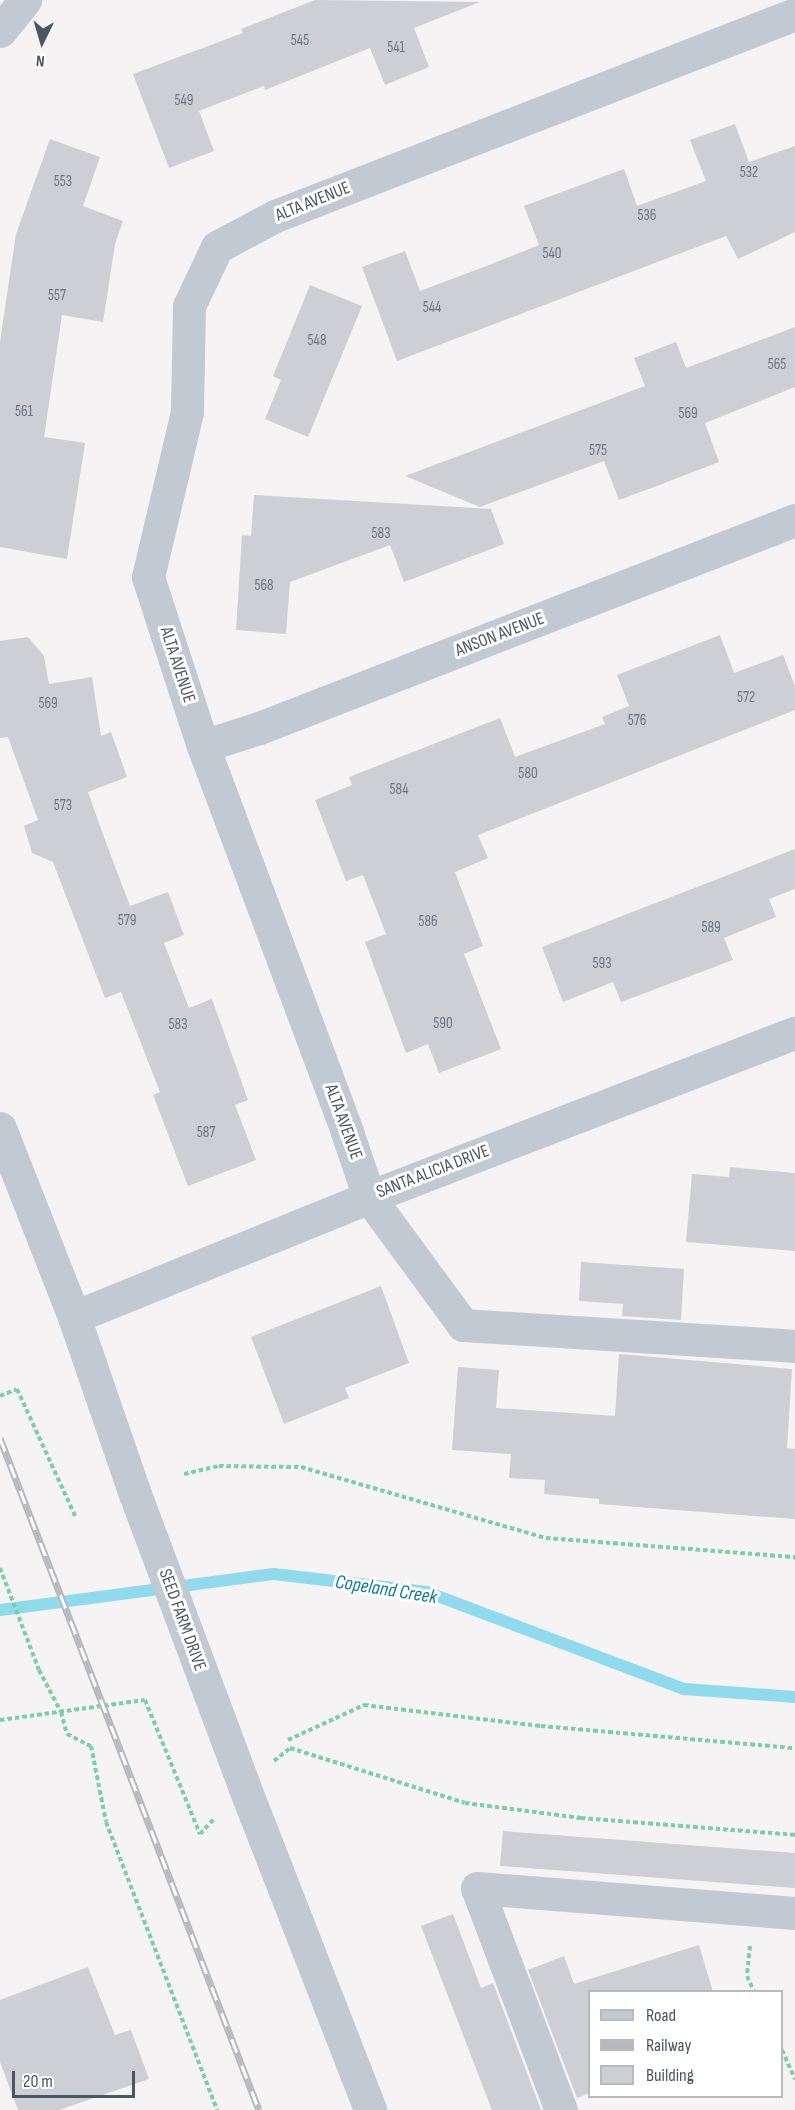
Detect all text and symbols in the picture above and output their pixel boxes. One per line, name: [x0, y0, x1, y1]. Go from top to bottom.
north arrow: [12, 12, 72, 72]
house number: 545: [291, 32, 309, 50]
house number: 541: [387, 39, 405, 57]
text: N: [35, 51, 45, 70]
house number: 549: [174, 92, 194, 110]
house number: 532: [740, 164, 758, 182]
house number: 553: [54, 173, 72, 191]
street label: ALTA AVENUE: [273, 177, 353, 227]
house number: 536: [638, 207, 656, 225]
house number: 540: [542, 245, 562, 263]
house number: 557: [48, 287, 66, 305]
house number: 544: [423, 299, 441, 317]
house number: 548: [308, 332, 326, 350]
house number: 565: [768, 356, 786, 374]
house number: 561: [15, 403, 33, 421]
house number: 569: [678, 405, 698, 423]
house number: 575: [589, 442, 607, 460]
house number: 583: [372, 525, 390, 543]
house number: 568: [254, 577, 274, 595]
street label: ANSON AVENUE: [452, 608, 548, 662]
street label: ALTA AVENUE: [155, 624, 199, 706]
house number: 572: [737, 689, 755, 707]
house number: 569: [38, 695, 58, 713]
house number: 576: [628, 712, 646, 730]
house number: 580: [518, 765, 538, 783]
house number: 584: [389, 781, 409, 799]
house number: 573: [54, 797, 72, 815]
house number: 579: [118, 912, 136, 930]
house number: 586: [418, 913, 438, 931]
house number: 589: [701, 919, 721, 937]
house number: 593: [593, 955, 611, 973]
house number: 590: [433, 1015, 453, 1033]
house number: 583: [169, 1016, 187, 1034]
street label: ALTA AVENUE: [319, 1081, 367, 1163]
house number: 587: [197, 1124, 215, 1142]
street label: SANTA ALICIA DRIVE: [374, 1141, 492, 1203]
street label: SEED FARM DRIVE: [154, 1566, 210, 1674]
water label: Copeland Creek: [333, 1570, 439, 1610]
legend: [588, 1990, 783, 2098]
text: Road: [646, 2005, 676, 2026]
text: Railway: [646, 2035, 691, 2056]
scale bar: [15, 2059, 138, 2097]
text: Building: [646, 2065, 694, 2086]
text: 20 m: [23, 2071, 53, 2092]

